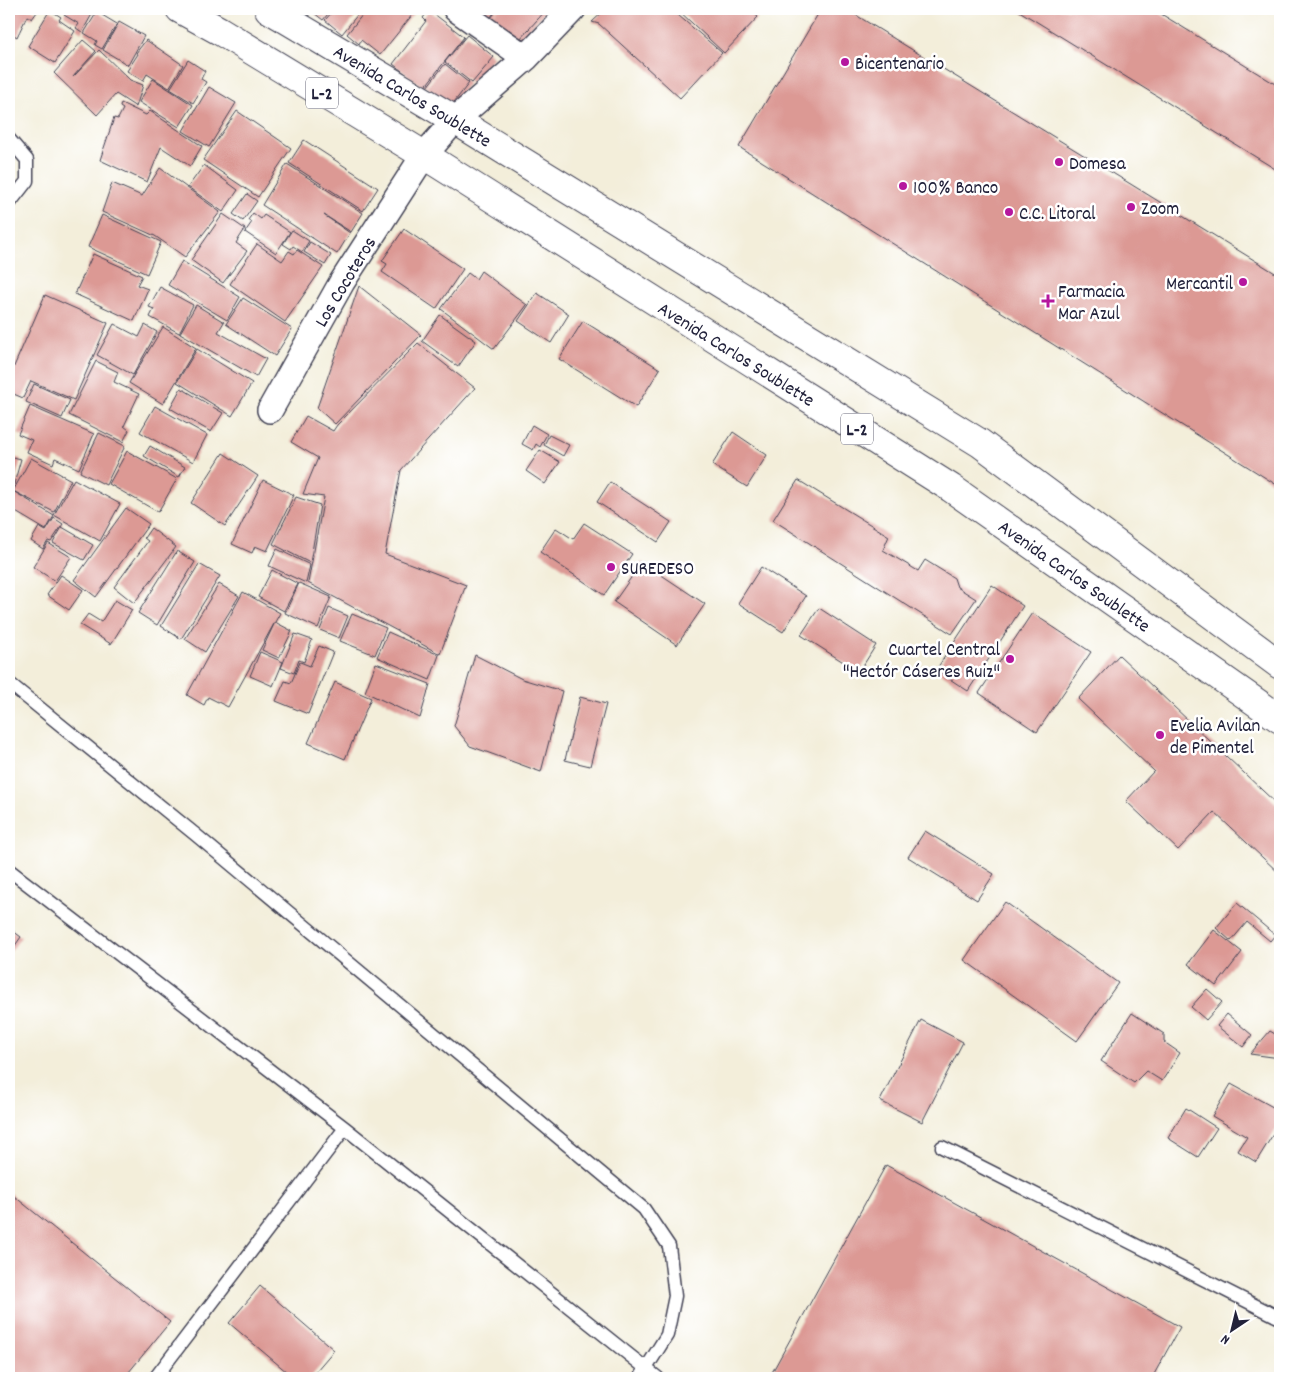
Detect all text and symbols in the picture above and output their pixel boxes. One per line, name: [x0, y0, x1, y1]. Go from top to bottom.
street label: Avenida Carlos Soublette: [327, 40, 495, 156]
place label: Bicentenario: [855, 52, 944, 79]
marker: Bicentenario: [839, 56, 851, 68]
road number: L-2: [306, 78, 338, 109]
place label: Domesa: [1069, 152, 1127, 179]
marker: Domesa: [1053, 156, 1065, 168]
place label: 100% Banco: [913, 176, 998, 203]
marker: 100% Banco: [897, 180, 909, 192]
place label: Zoom: [1141, 197, 1179, 224]
marker: Zoom: [1125, 201, 1137, 213]
place label: C.C. Litoral: [1019, 202, 1096, 229]
marker: C.C. Litoral: [1003, 206, 1015, 218]
street label: Los Cocoteros: [309, 232, 385, 333]
place label: Mercantil: [1166, 272, 1233, 299]
marker: Mercantil: [1237, 276, 1249, 288]
place label: Farmacia Mar Azul: [1058, 280, 1126, 329]
marker: Farmacia Mar Azul: [1042, 295, 1054, 307]
street label: Avenida Carlos Soublette: [652, 297, 819, 415]
road number: L-2: [841, 414, 873, 444]
street label: Avenida Carlos Soublette: [991, 515, 1155, 641]
place label: SUREDESO: [621, 557, 694, 584]
marker: SUREDESO: [605, 561, 617, 573]
place label: Cuartel Central "Hectór Cáseres Ruiz": [843, 638, 1000, 687]
marker: Cuartel Central "Hectór Cáseres Ruiz": [1004, 653, 1016, 665]
place label: Evelia Avilan de Pimentel: [1170, 714, 1260, 763]
marker: Evelia Avilan de Pimentel: [1154, 729, 1166, 741]
north arrow: [1206, 1304, 1256, 1354]
text: N: [1217, 1329, 1234, 1349]

